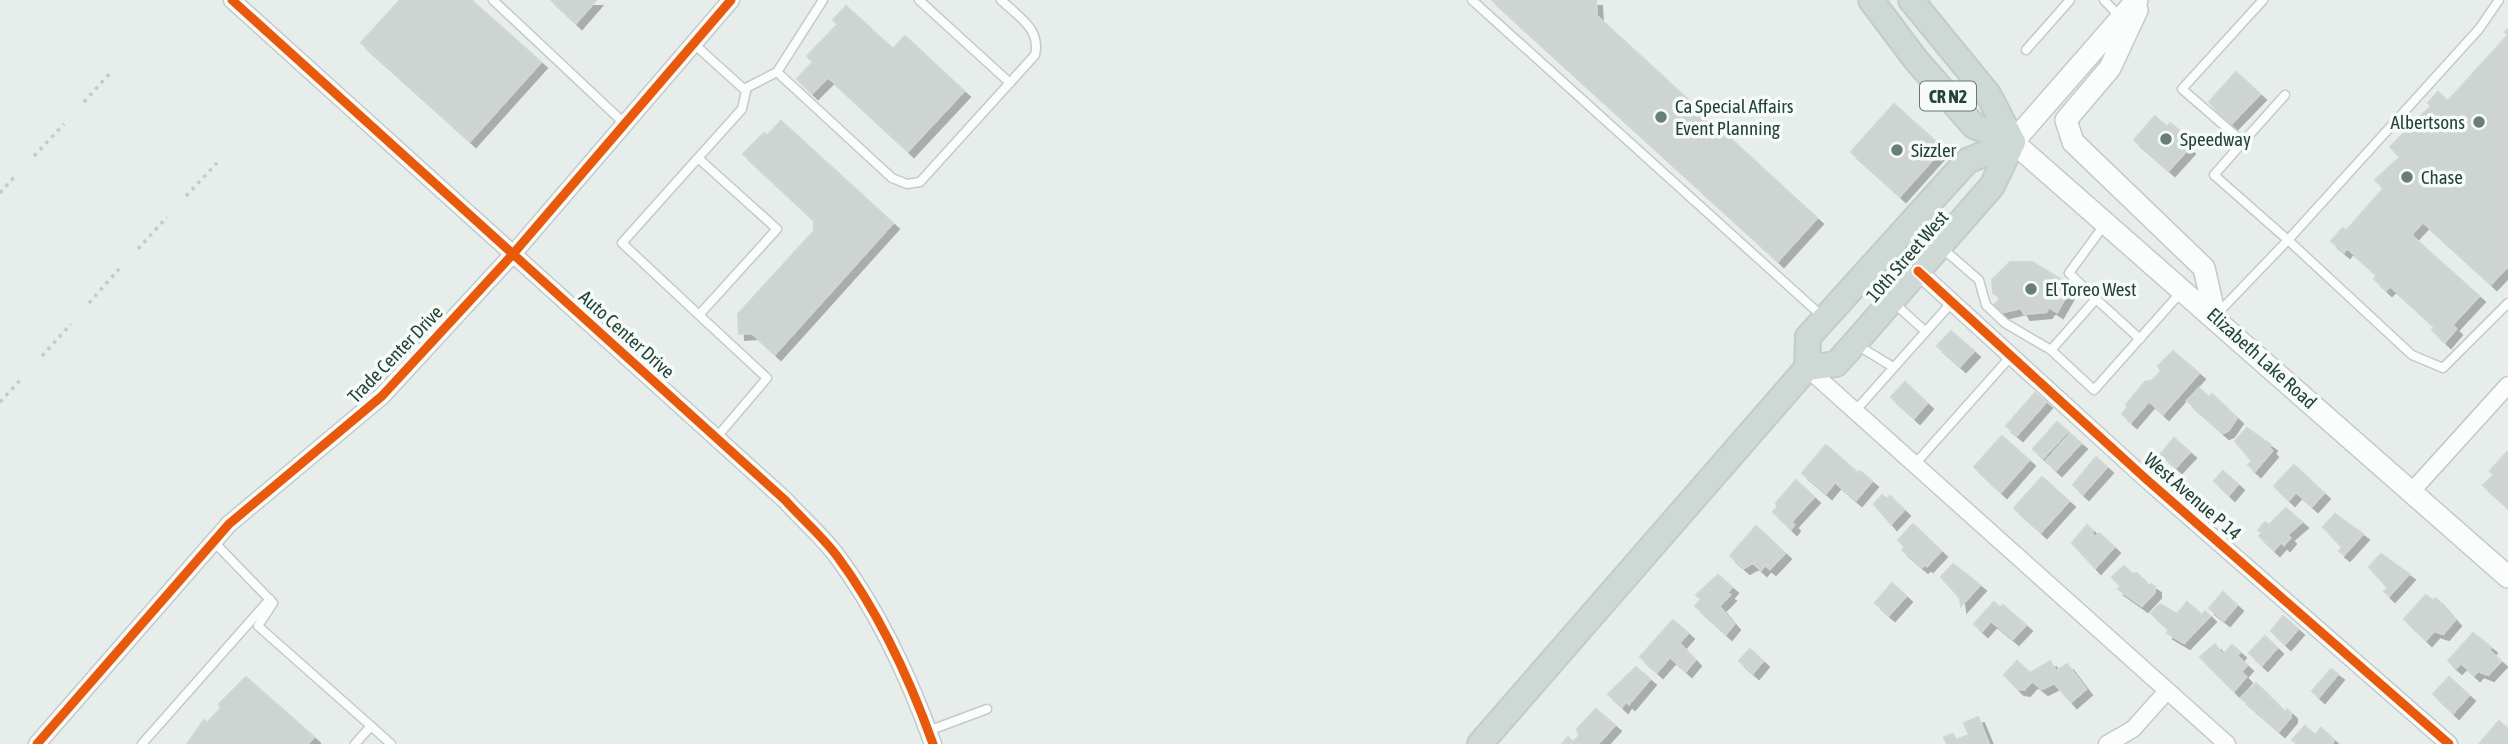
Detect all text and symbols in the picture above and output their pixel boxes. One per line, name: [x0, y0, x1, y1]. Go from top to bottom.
road number: CR N2: [1920, 82, 1976, 110]
place label: Ca Special Affairs Event Planning: [1675, 95, 1794, 139]
marker: Ca Special Affairs Event Planning: [1653, 109, 1669, 125]
place label: Albertsons: [2391, 111, 2465, 133]
marker: Albertsons: [2471, 114, 2487, 130]
place label: Speedway: [2180, 128, 2251, 150]
marker: Speedway: [2158, 131, 2174, 147]
place label: Sizzler: [1911, 139, 1957, 161]
marker: Sizzler: [1889, 142, 1905, 158]
place label: Chase: [2421, 166, 2463, 188]
marker: Chase: [2399, 169, 2415, 185]
street label: 10th Street West: [1861, 206, 1953, 306]
place label: El Toreo West: [2045, 278, 2137, 300]
marker: El Toreo West: [2023, 281, 2039, 297]
street label: Auto Center Drive: [575, 285, 679, 383]
street label: Trade Center Drive: [343, 301, 447, 407]
street label: Elizabeth Lake Road: [2203, 303, 2321, 413]
street label: West Avenue P 14: [2140, 448, 2246, 544]

